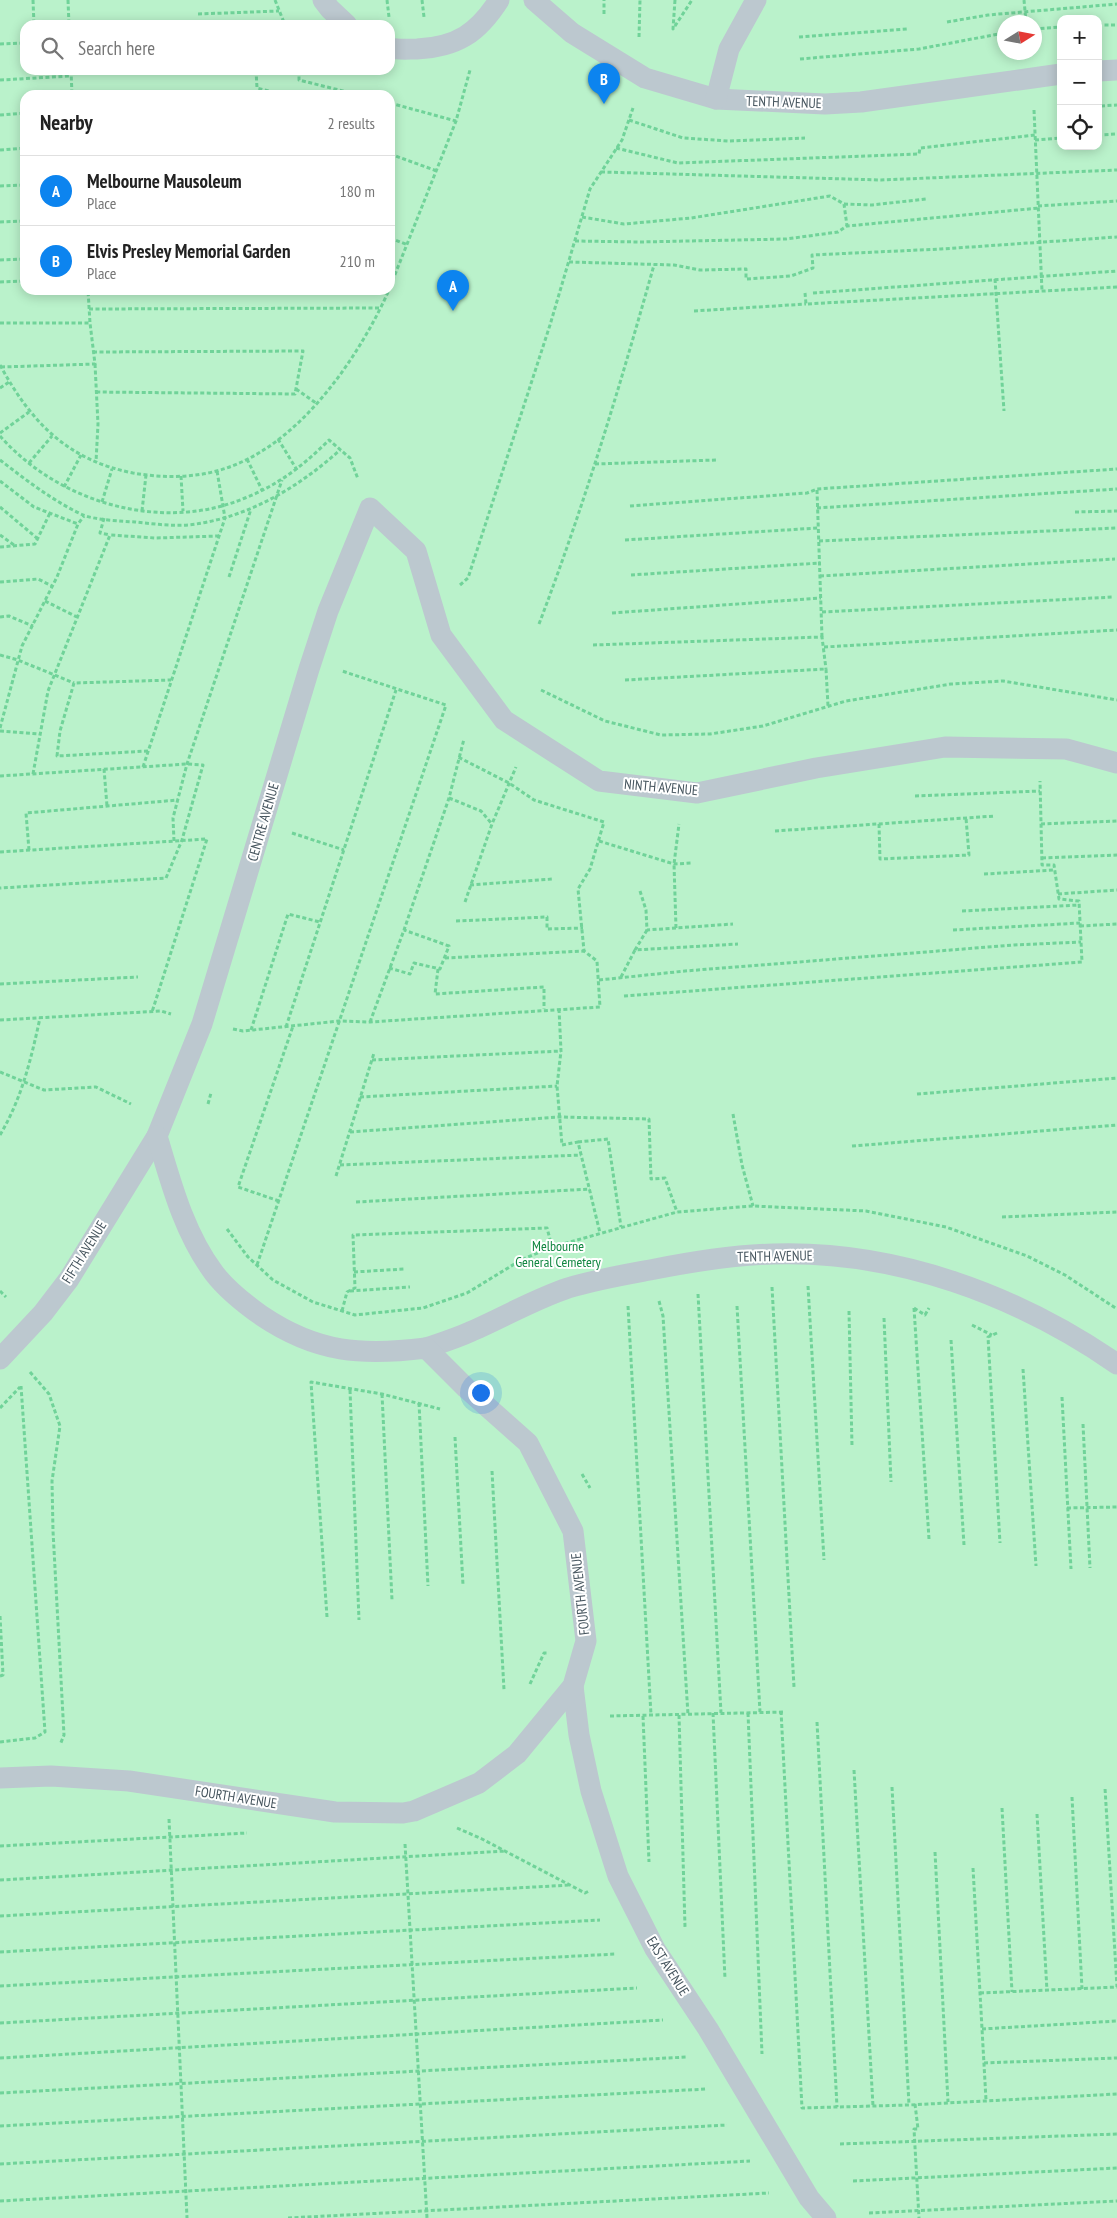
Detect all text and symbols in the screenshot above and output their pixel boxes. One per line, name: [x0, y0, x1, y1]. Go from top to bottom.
north arrow: [997, 15, 1042, 60]
map controls: [1057, 15, 1102, 150]
button: +: [1057, 15, 1102, 60]
search box: [20, 20, 395, 75]
icon: search: [38, 34, 66, 62]
text: Search here: [78, 36, 155, 60]
button: −: [1057, 60, 1102, 105]
pin: B: [588, 63, 620, 104]
street label: TENTH AVENUE: [746, 92, 822, 112]
button: locate: [1057, 105, 1102, 150]
text: Nearby: [40, 109, 93, 136]
text: 2 results: [328, 113, 375, 133]
text: Melbourne Mausoleum: [87, 169, 242, 193]
text: A: [52, 181, 60, 201]
text: 180 m: [340, 181, 375, 201]
text: Place: [87, 193, 116, 213]
text: Elvis Presley Memorial Garden: [87, 239, 291, 263]
text: B: [52, 251, 60, 271]
text: 210 m: [340, 251, 375, 271]
text: Place: [87, 263, 116, 283]
pin: A: [437, 270, 469, 311]
street label: NINTH AVENUE: [623, 775, 699, 799]
street label: CENTRE AVENUE: [243, 781, 283, 863]
street label: FIFTH AVENUE: [58, 1217, 110, 1287]
park label: Melbourne General Cemetery: [515, 1237, 602, 1271]
street label: TENTH AVENUE: [737, 1246, 813, 1266]
your location: [468, 1380, 494, 1406]
street label: FOURTH AVENUE: [567, 1552, 593, 1636]
street label: FOURTH AVENUE: [194, 1782, 278, 1812]
street label: EAST AVENUE: [643, 1933, 693, 1999]

